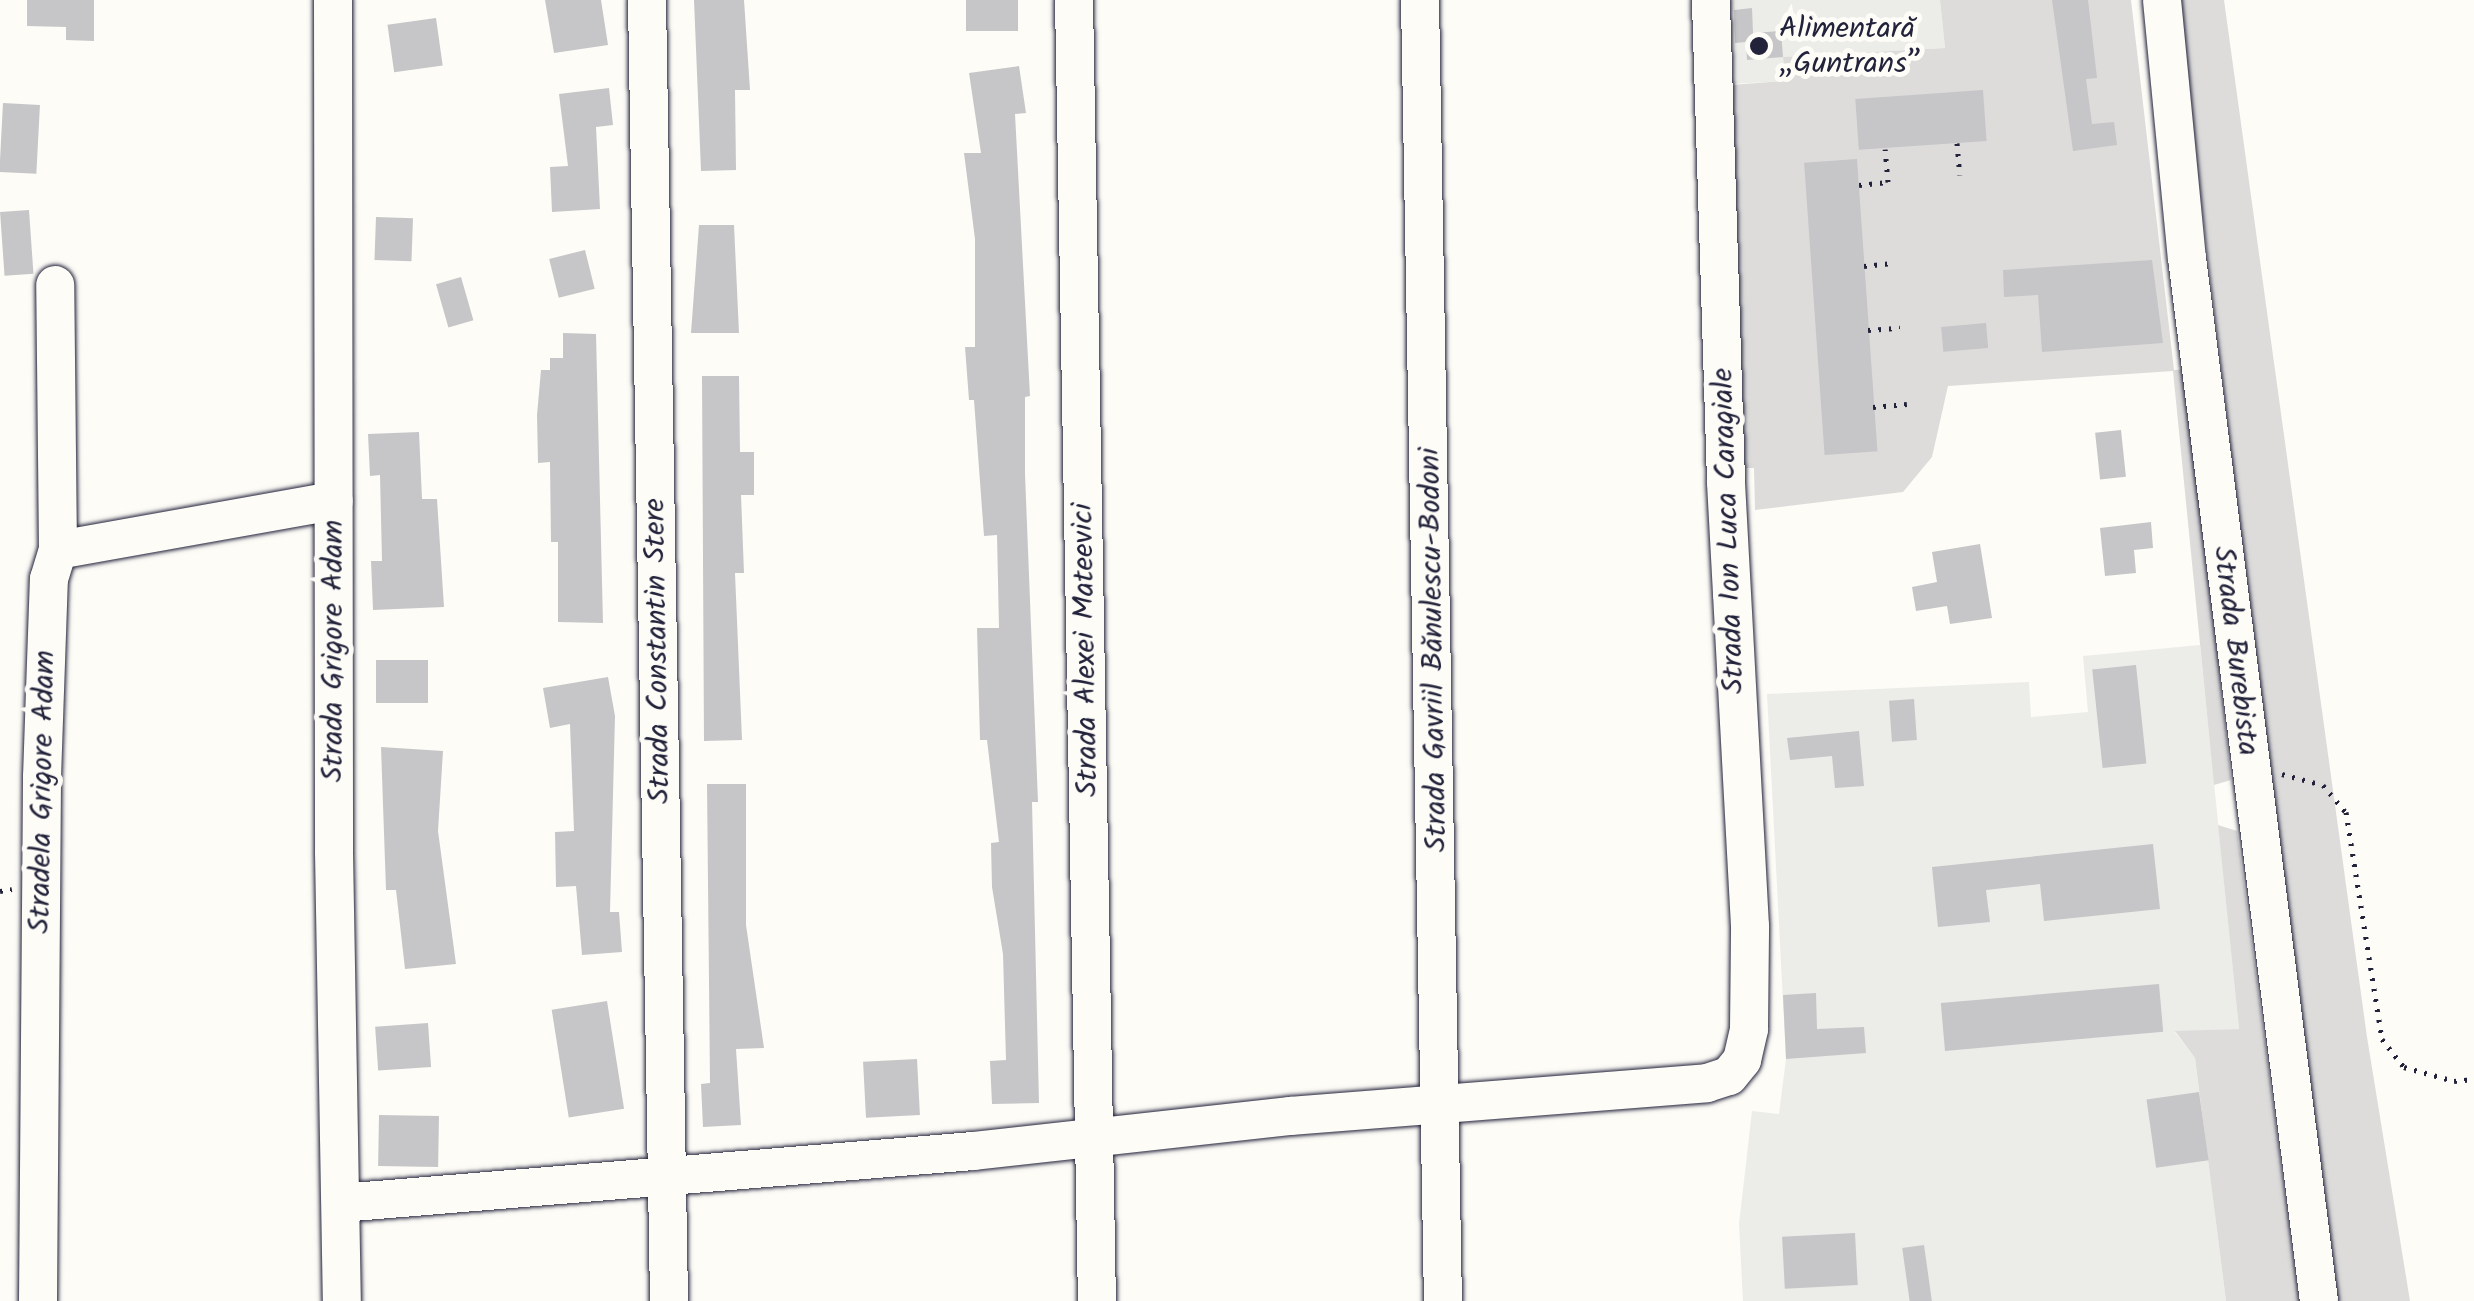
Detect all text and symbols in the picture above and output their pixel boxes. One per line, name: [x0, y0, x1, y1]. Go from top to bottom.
place label: Alimentară „Guntrans”: [1779, 11, 1921, 82]
marker: Alimentară „Guntrans”: [1748, 35, 1770, 57]
street label: Strada Ion Luca Caragiale: [1705, 367, 1753, 695]
street label: Strada Gavriil Bănulescu-Bodoni: [1412, 447, 1456, 853]
street label: Strada Constantin Stere: [637, 498, 679, 804]
street label: Strada Alexei Mateevici: [1065, 503, 1107, 797]
street label: Strada Grigore Adam: [316, 520, 352, 782]
street label: Strada Burebista: [2204, 544, 2266, 758]
street label: Stradela Grigore Adam: [23, 650, 63, 934]

